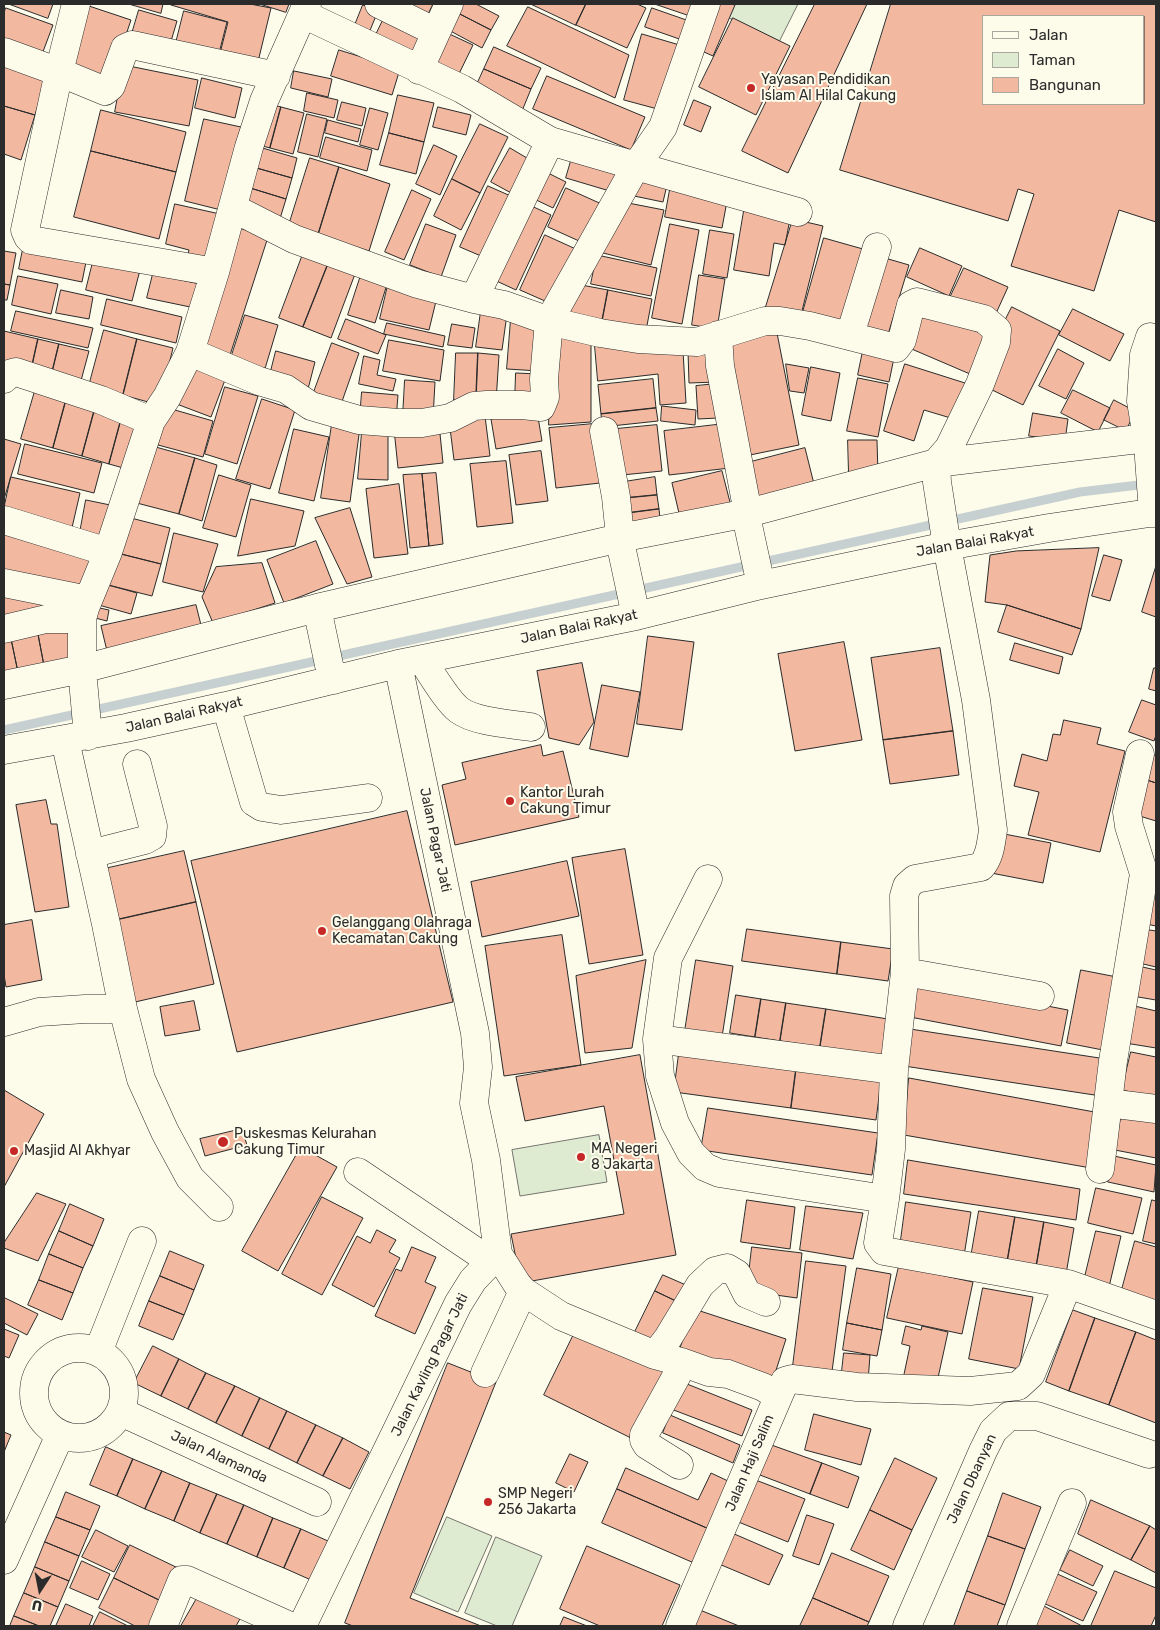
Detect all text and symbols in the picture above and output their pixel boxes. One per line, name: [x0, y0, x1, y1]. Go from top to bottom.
legend: [982, 15, 1145, 105]
text: Jalan: [1029, 26, 1068, 44]
text: Taman: [1029, 51, 1075, 69]
place label: Yayasan Pendidikan Islam Al Hilal Cakung: [761, 72, 896, 104]
text: Bangunan: [1029, 76, 1101, 94]
marker: Yayasan Pendidikan Islam Al Hilal Cakung: [745, 82, 757, 94]
street label: Jalan Balai Rakyat: [915, 523, 1035, 561]
street label: Jalan Balai Rakyat: [519, 606, 639, 648]
street label: Jalan Balai Rakyat: [124, 693, 244, 737]
place label: Kantor Lurah Cakung Timur: [520, 785, 611, 818]
street label: Jalan Pagar Jati: [416, 786, 454, 894]
marker: Kantor Lurah Cakung Timur: [504, 795, 516, 807]
place label: Gelanggang Olahraga Kecamatan Cakung: [332, 915, 472, 948]
marker: Gelanggang Olahraga Kecamatan Cakung: [316, 925, 328, 937]
place label: Puskesmas Kelurahan Cakung Timur: [234, 1126, 377, 1158]
marker: Puskesmas Kelurahan Cakung Timur: [216, 1135, 230, 1149]
place label: MA Negeri 8 Jakarta: [591, 1141, 657, 1174]
place label: Masjid Al Akhyar: [24, 1143, 130, 1159]
marker: Masjid Al Akhyar: [8, 1145, 20, 1157]
marker: MA Negeri 8 Jakarta: [575, 1151, 587, 1163]
street label: Jalan Kavling Pagar Jati: [388, 1291, 472, 1439]
street label: Jalan Haji Salim: [722, 1412, 778, 1514]
street label: Jalan Alamanda: [168, 1427, 270, 1487]
street label: Jalan Dbanyan: [944, 1431, 1000, 1527]
place label: SMP Negeri 256 Jakarta: [498, 1486, 576, 1518]
marker: SMP Negeri 256 Jakarta: [482, 1496, 494, 1508]
north arrow: [15, 1565, 65, 1615]
text: U: [30, 1596, 44, 1615]

